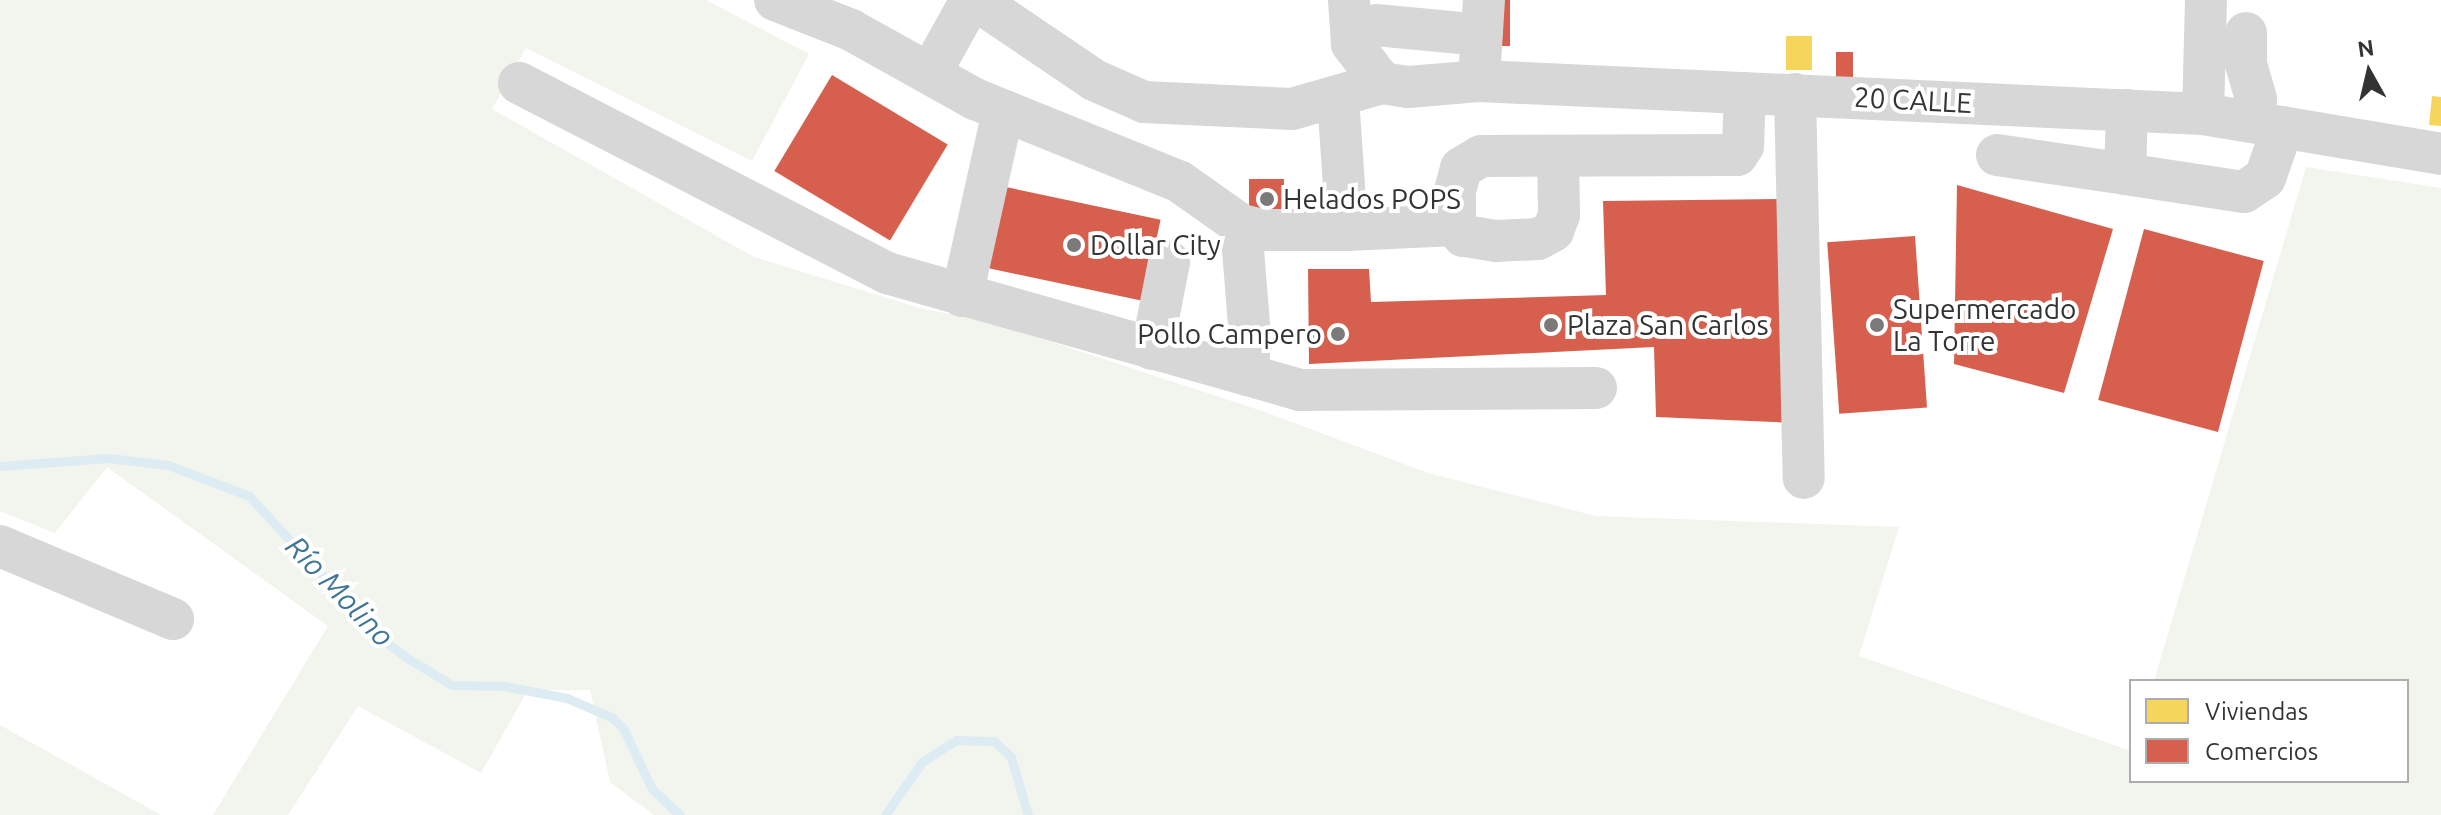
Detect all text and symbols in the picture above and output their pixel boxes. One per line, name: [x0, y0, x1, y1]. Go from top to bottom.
north arrow: [2329, 32, 2409, 112]
text: N: [2356, 34, 2375, 61]
street label: 20 CALLE: [1853, 80, 1973, 120]
place label: Helados POPS: [1283, 182, 1461, 216]
marker: Helados POPS: [1258, 190, 1276, 208]
place label: Dollar City: [1090, 228, 1221, 262]
marker: Dollar City: [1065, 236, 1083, 254]
place label: Supermercado La Torre: [1893, 292, 2076, 358]
place label: Plaza San Carlos: [1567, 308, 1769, 342]
marker: Plaza San Carlos: [1542, 316, 1560, 334]
marker: Supermercado La Torre: [1868, 316, 1886, 334]
place label: Pollo Campero: [1137, 317, 1322, 351]
marker: Pollo Campero: [1329, 325, 1347, 343]
water label: Río Molino: [279, 528, 401, 654]
legend: [2129, 679, 2409, 783]
text: Viviendas: [2205, 698, 2308, 725]
text: Comercios: [2205, 738, 2318, 765]

